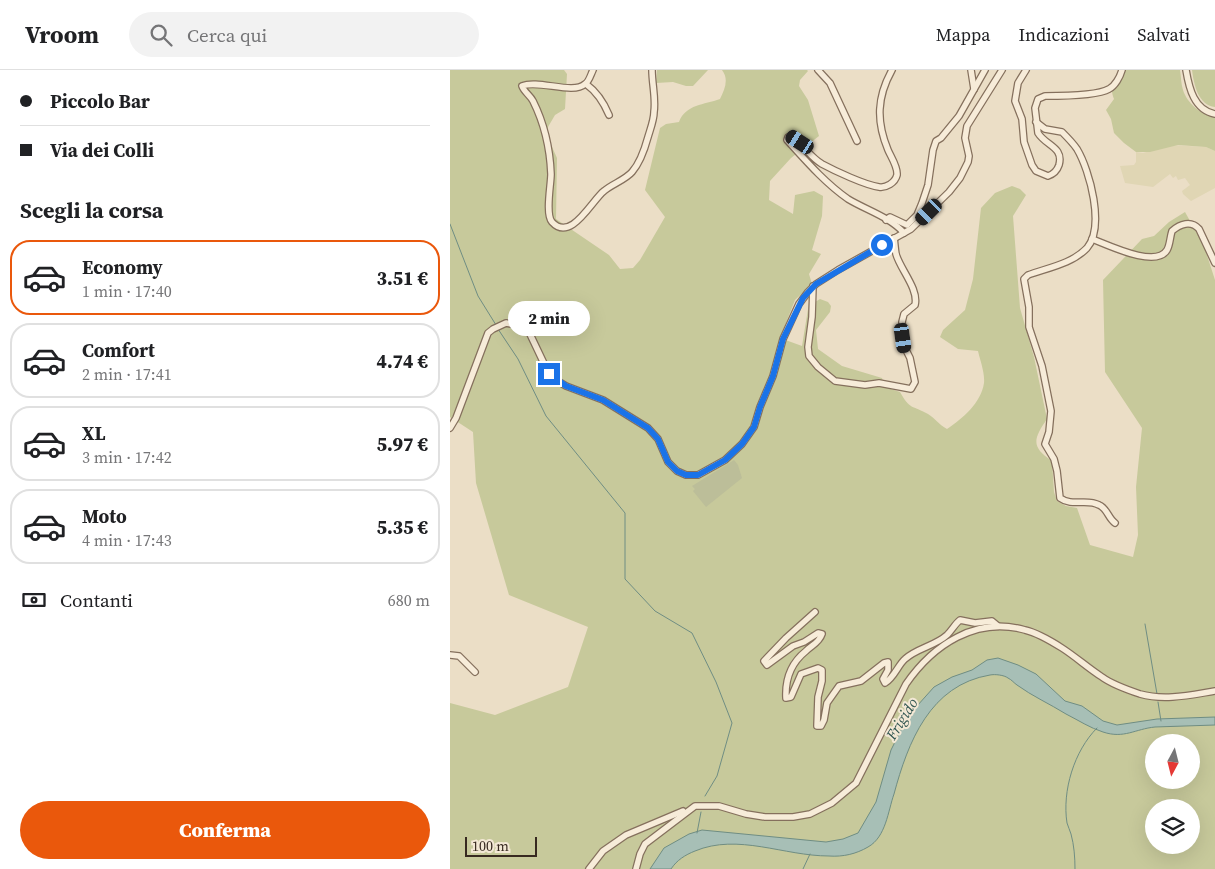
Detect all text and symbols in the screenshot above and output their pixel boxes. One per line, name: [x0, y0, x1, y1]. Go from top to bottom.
search box: [129, 12, 479, 57]
text: Vroom: [25, 18, 99, 51]
icon: search: [147, 21, 175, 49]
text: Cerca qui: [187, 22, 267, 48]
text: Mappa: [936, 22, 990, 47]
text: Indicazioni: [1018, 22, 1109, 47]
text: Salvati: [1137, 22, 1190, 47]
text: Piccolo Bar: [50, 88, 150, 114]
car: [783, 128, 816, 156]
text: Via dei Colli: [50, 137, 154, 163]
text: Scegli la corsa: [20, 195, 164, 225]
car: [913, 196, 944, 228]
route start: [871, 234, 893, 256]
text: Economy: [82, 254, 163, 280]
icon: car: [22, 255, 67, 300]
text: 3.51 €: [376, 265, 428, 291]
text: 1 min · 17:40: [82, 280, 172, 302]
callout: 2 min: [508, 302, 590, 336]
text: 2 min: [528, 307, 570, 329]
car: [893, 322, 912, 354]
text: Comfort: [82, 337, 155, 363]
icon: car: [22, 338, 67, 383]
text: 4.74 €: [376, 348, 428, 374]
text: 2 min · 17:41: [82, 363, 172, 385]
route end: [538, 363, 560, 385]
text: XL: [82, 420, 105, 446]
icon: car: [22, 421, 67, 466]
text: 5.97 €: [376, 431, 428, 457]
text: 3 min · 17:42: [82, 446, 172, 468]
text: Moto: [82, 503, 127, 529]
icon: car: [22, 504, 67, 549]
text: 5.35 €: [376, 514, 428, 540]
text: 4 min · 17:43: [82, 529, 172, 551]
icon: cash: [20, 586, 48, 614]
text: Contanti: [60, 587, 133, 613]
text: 680 m: [388, 589, 430, 611]
water label: Frigido: [880, 694, 923, 744]
north arrow: [1145, 734, 1200, 789]
map controls: [1145, 734, 1200, 854]
button: layers: [1145, 799, 1200, 854]
button: Conferma: [20, 801, 430, 859]
scale bar: [465, 834, 538, 857]
text: 100 m: [472, 836, 509, 856]

